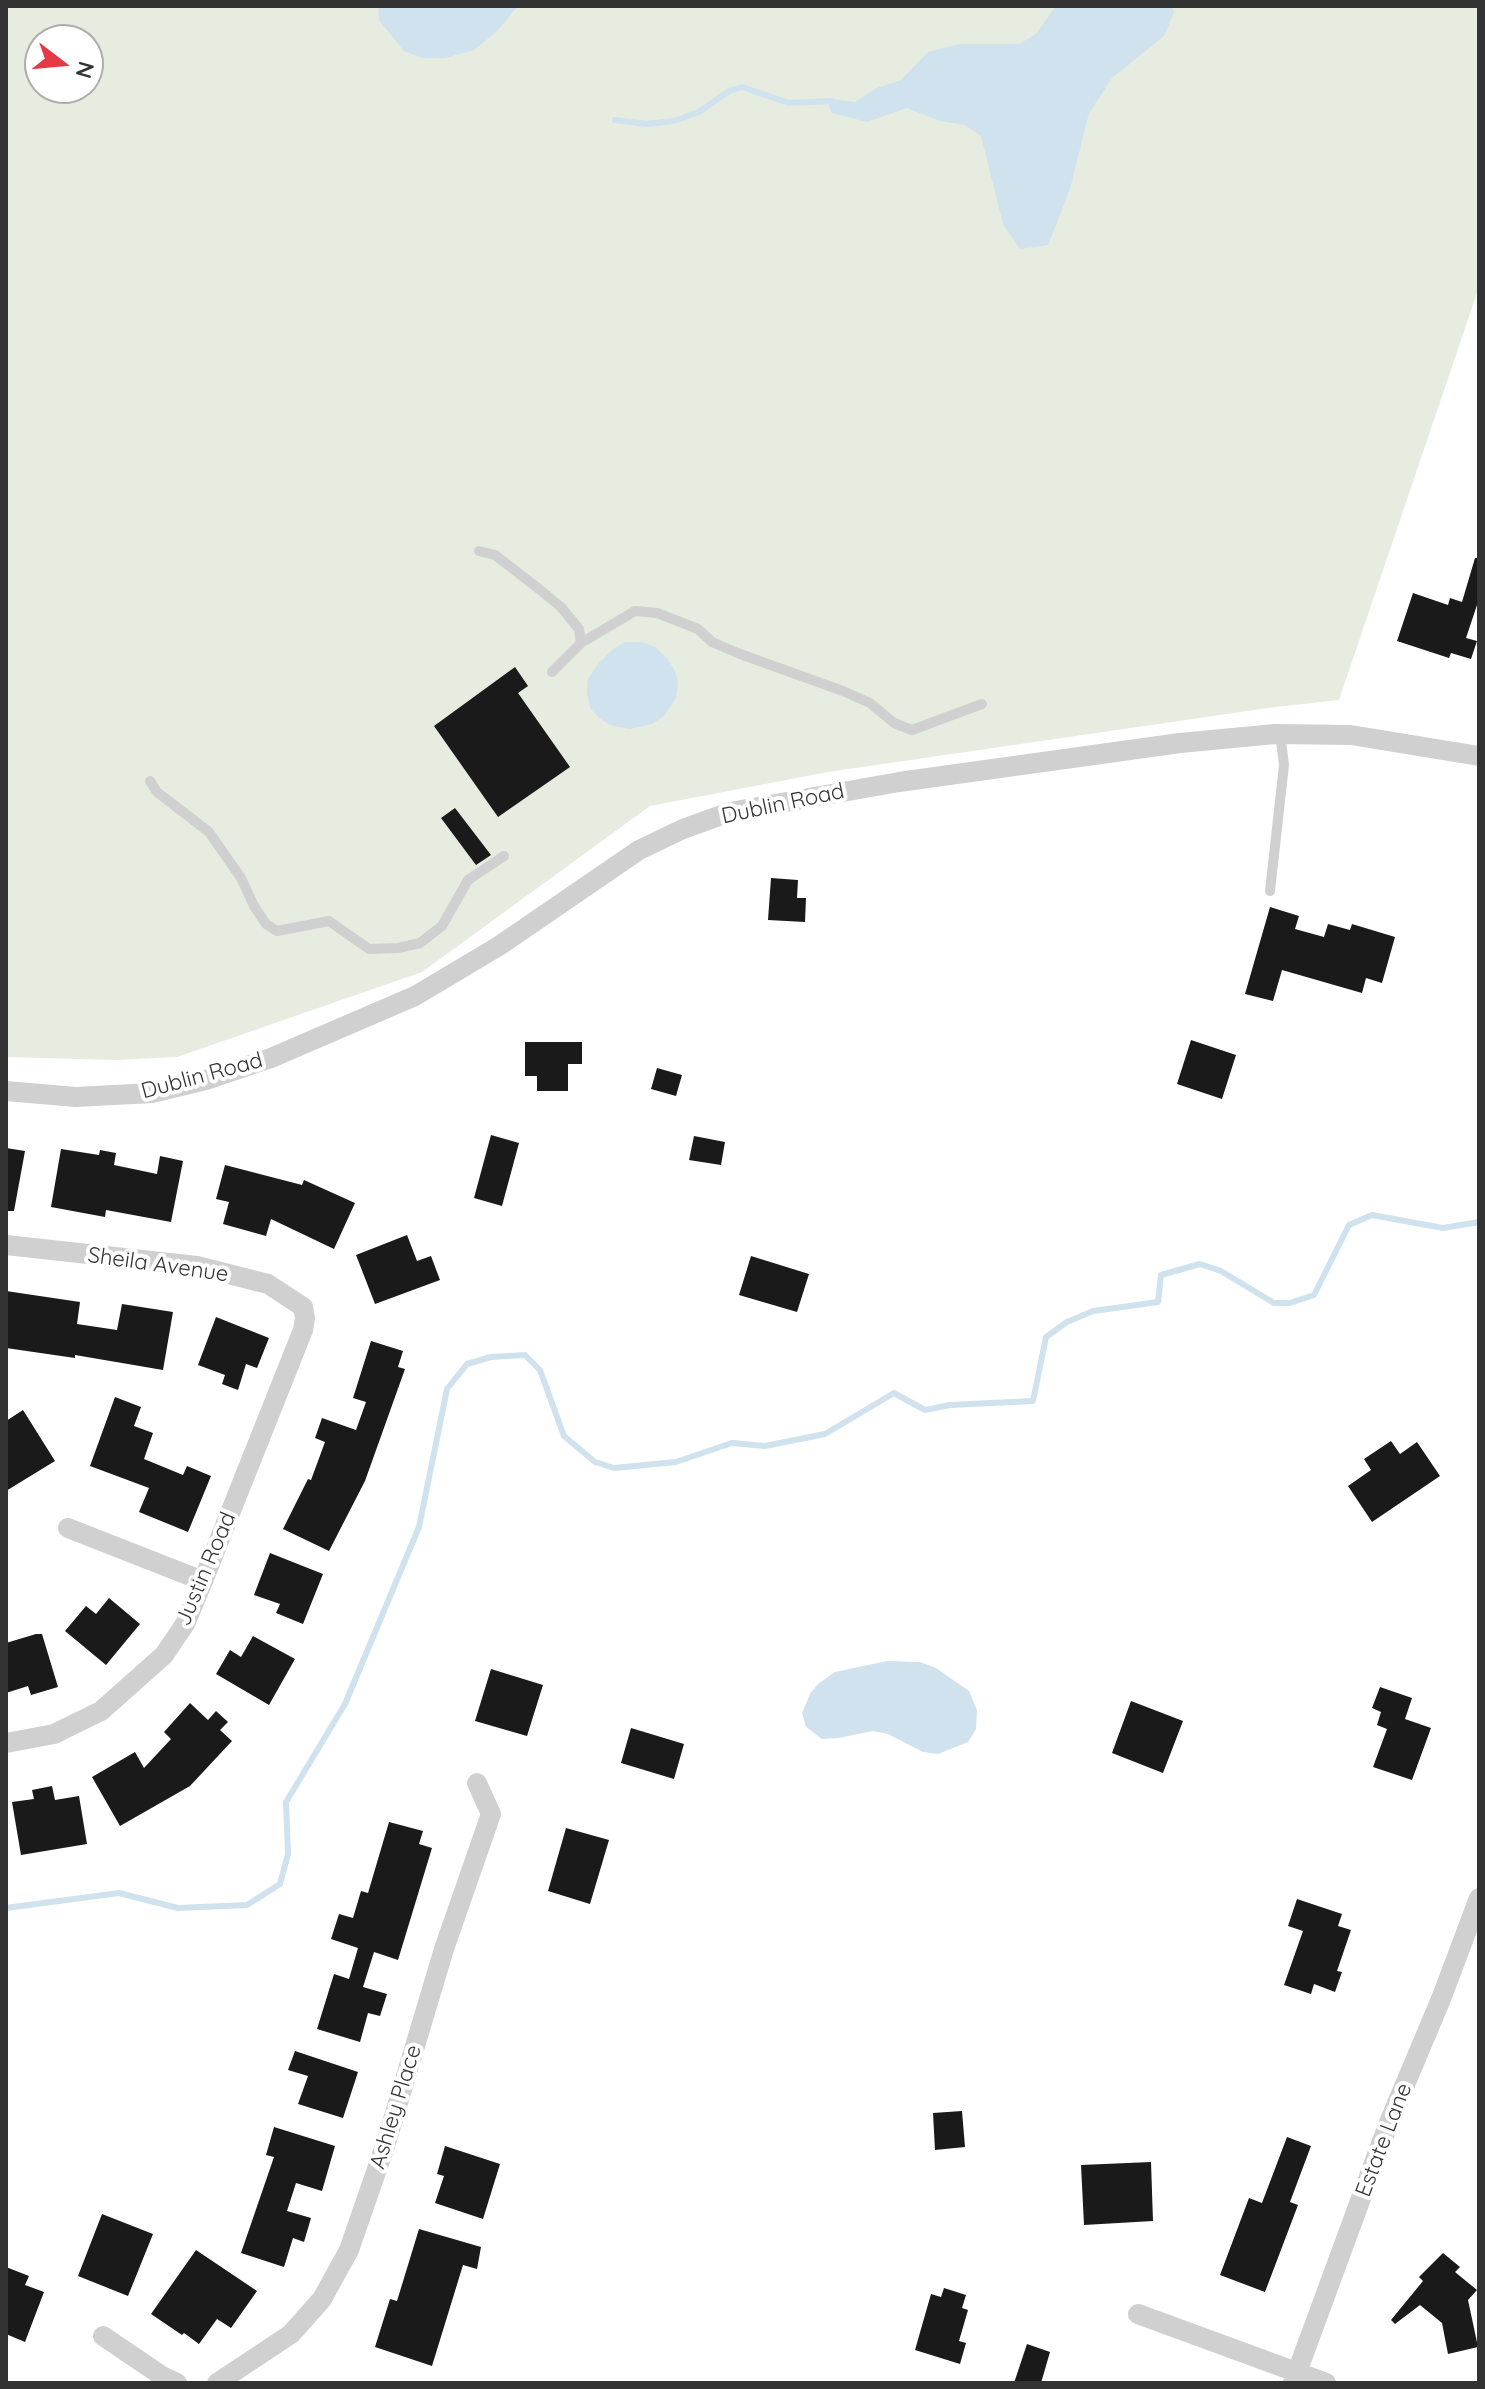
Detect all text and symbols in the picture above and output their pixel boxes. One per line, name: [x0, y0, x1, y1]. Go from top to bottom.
north arrow: [24, 24, 104, 104]
text: N: [69, 58, 101, 82]
street label: Dublin Road: [719, 778, 847, 830]
street label: Dublin Road: [138, 1047, 266, 1105]
street label: Sheila Avenue: [86, 1242, 230, 1288]
street label: Justin Road: [170, 1508, 242, 1630]
street label: Ashley Place: [365, 2042, 427, 2172]
street label: Estate Lane: [1350, 2079, 1418, 2201]

